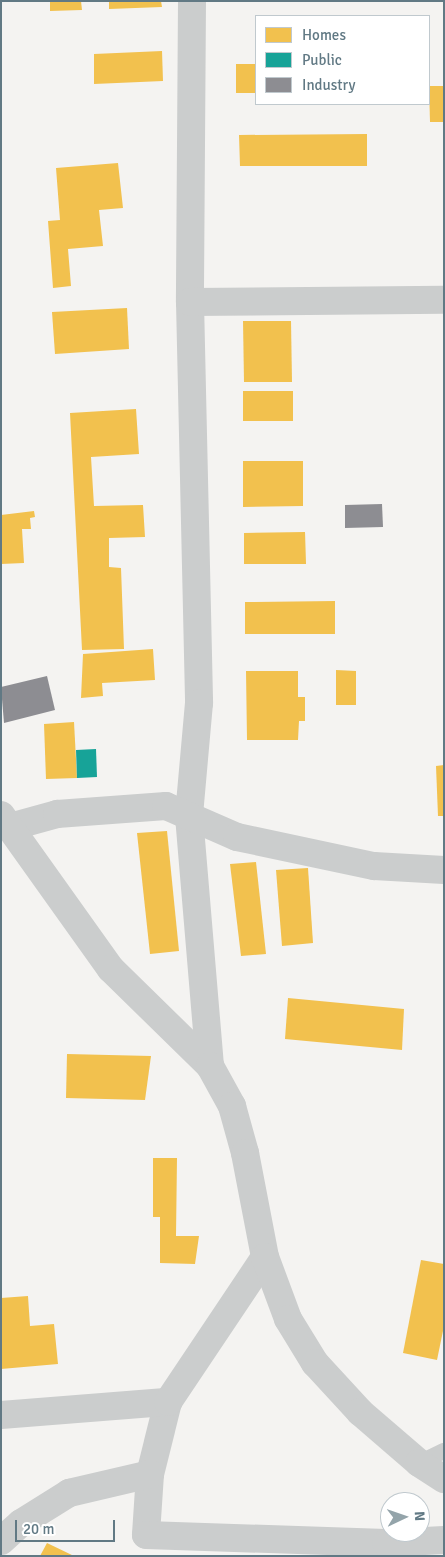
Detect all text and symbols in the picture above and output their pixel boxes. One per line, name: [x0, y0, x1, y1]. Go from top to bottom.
legend: [255, 15, 430, 105]
text: Homes: [302, 26, 346, 44]
text: Public: [302, 51, 342, 69]
text: Industry: [302, 76, 355, 94]
north arrow: [380, 1492, 430, 1542]
scale bar: [18, 1510, 118, 1542]
text: N: [411, 1511, 428, 1522]
text: 20 m: [23, 1520, 54, 1538]

